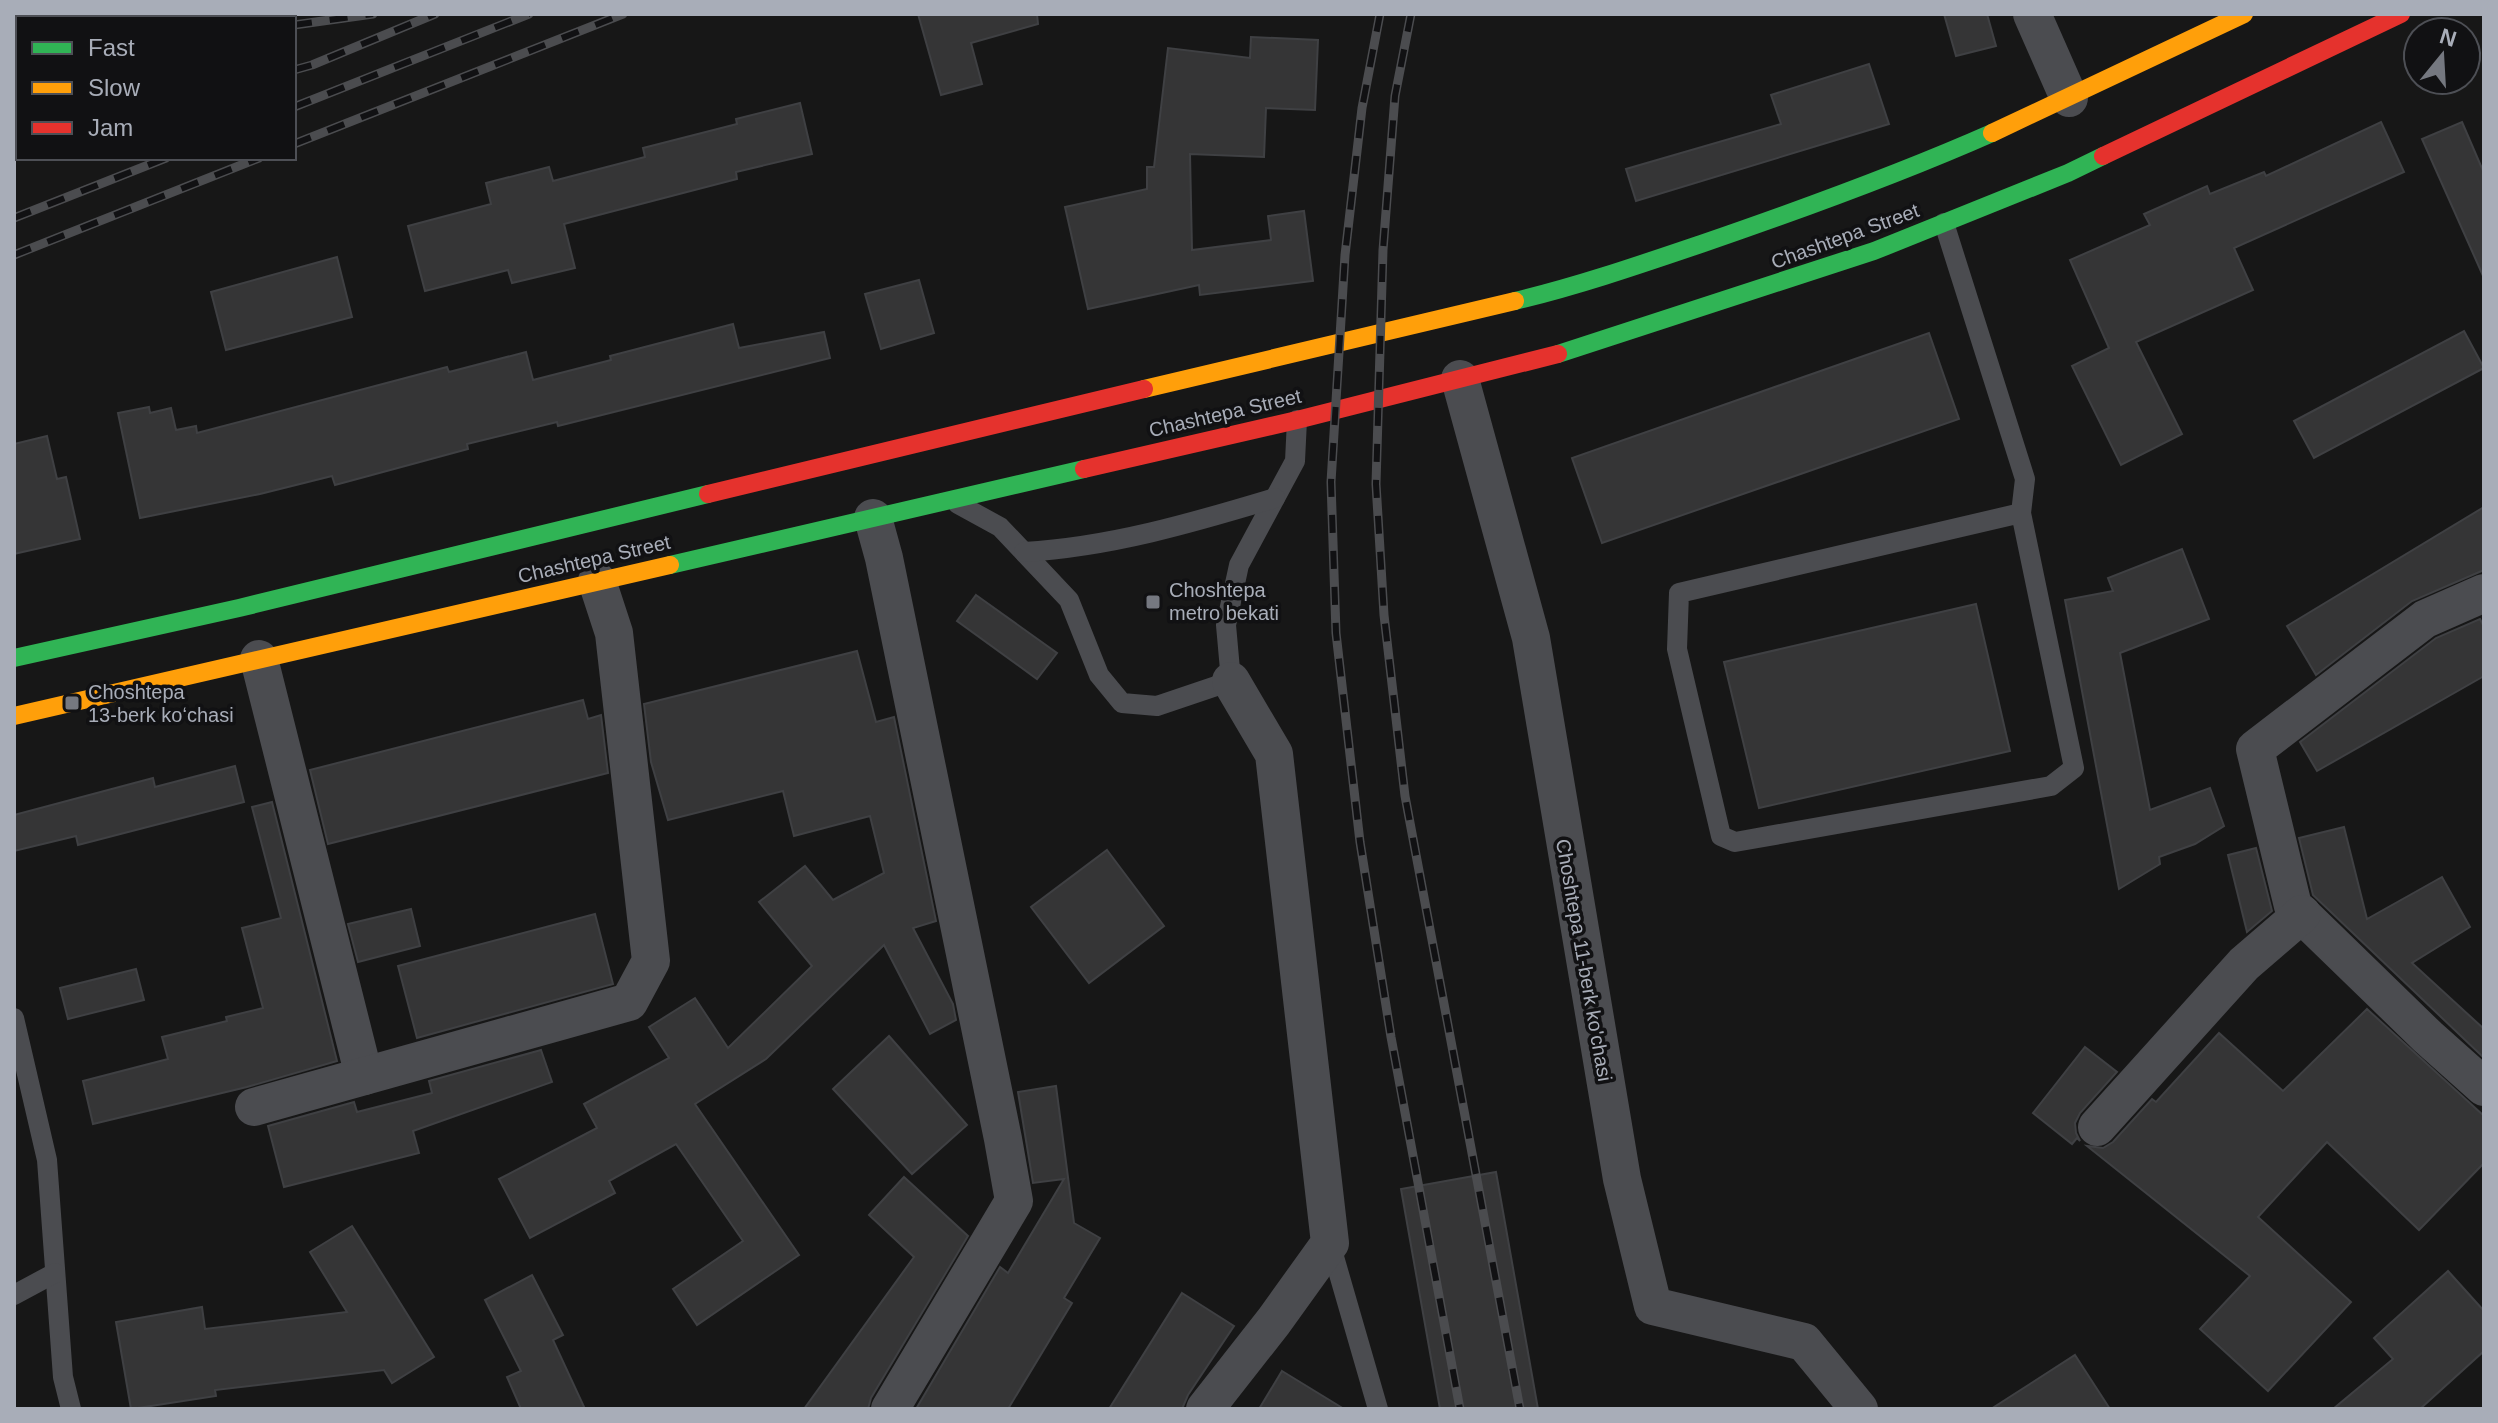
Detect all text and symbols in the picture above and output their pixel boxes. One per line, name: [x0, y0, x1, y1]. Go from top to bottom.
legend: [16, 16, 296, 160]
north arrow: [2402, 16, 2482, 96]
text: N: [2437, 23, 2459, 52]
text: Fast: [88, 34, 135, 61]
text: Slow: [88, 74, 141, 101]
text: Jam: [88, 114, 133, 141]
street label: Chashtepa Street: [1768, 199, 1922, 273]
street label: Chashtepa Street: [1147, 385, 1304, 441]
street label: Chashtepa Street: [516, 531, 673, 587]
place label: Choshtepa metro bekati: [1169, 579, 1279, 624]
marker: Choshtepa metro bekati: [1144, 593, 1162, 611]
place label: Choshtepa 13-berk koʻchasi: [88, 681, 234, 726]
marker: Choshtepa 13-berk koʻchasi: [63, 694, 81, 712]
street label: Choshtepa 11-berk ko'chasi: [1552, 837, 1616, 1083]

